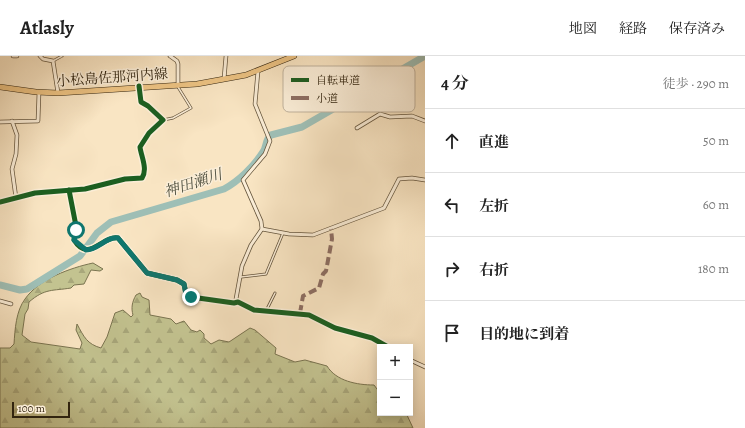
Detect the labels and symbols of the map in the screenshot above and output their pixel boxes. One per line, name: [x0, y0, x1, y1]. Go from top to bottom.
street label: 小松島佐那河内線: [56, 64, 169, 91]
legend: [283, 66, 415, 112]
text: 自転車道: [316, 73, 360, 88]
text: 小道: [316, 91, 338, 106]
water label: 神田瀬川: [161, 164, 227, 202]
route start: [67, 221, 85, 239]
route end: [182, 288, 200, 306]
scale bar: [12, 400, 70, 419]

